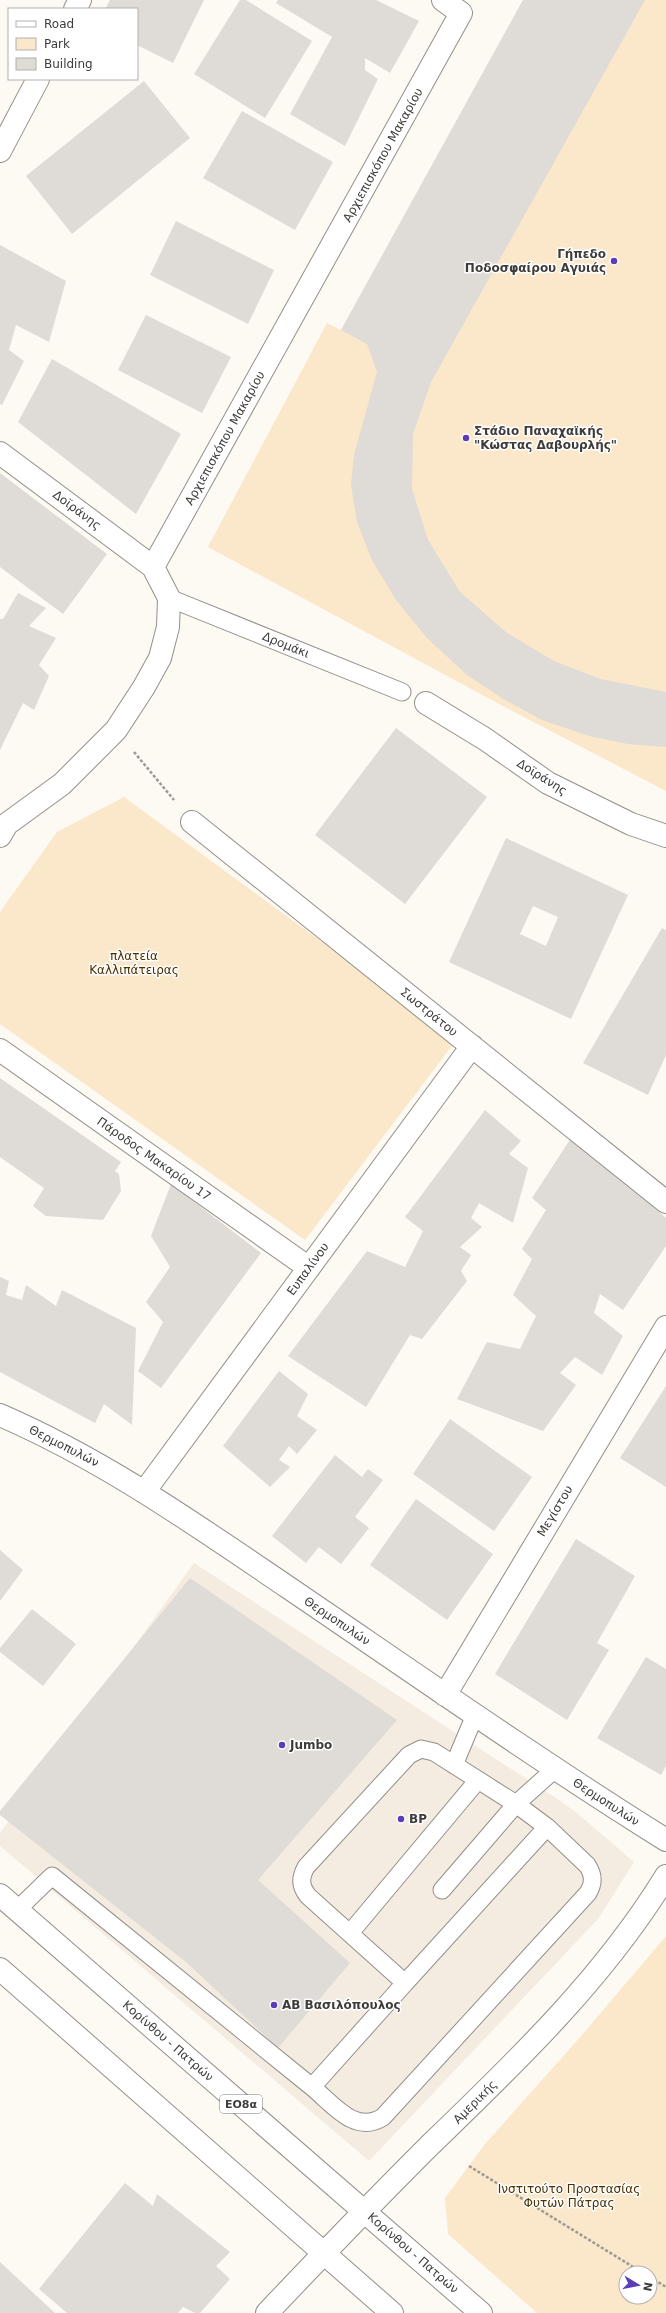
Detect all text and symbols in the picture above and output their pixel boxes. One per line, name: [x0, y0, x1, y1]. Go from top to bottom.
legend: [8, 8, 138, 80]
text: Road: [44, 17, 74, 31]
text: Park: [44, 37, 70, 51]
text: Building: [44, 57, 93, 71]
street label: Αρχιεπισκόπου Μακαρίου: [340, 85, 426, 224]
place label: Γήπεδο Ποδοσφαίρου Αγυιάς: [465, 247, 606, 275]
marker: Γήπεδο Ποδοσφαίρου Αγυιάς: [609, 256, 619, 266]
street label: Αρχιεπισκόπου Μακαρίου: [182, 368, 268, 507]
place label: Στάδιο Παναχαϊκής "Κώστας Δαβουρλής": [474, 424, 617, 452]
marker: Στάδιο Παναχαϊκής "Κώστας Δαβουρλής": [461, 433, 471, 443]
street label: Δοϊράνης: [50, 487, 104, 533]
street label: Δρομάκι: [260, 629, 312, 661]
street label: Δοϊράνης: [514, 756, 570, 798]
park label: πλατεία Καλλιπάτειρας: [89, 949, 179, 977]
street label: Σωστράτου: [398, 985, 460, 1039]
street label: Πάροδος Μακαρίου 17: [94, 1114, 214, 1204]
street label: Ευπαλίνου: [284, 1240, 332, 1298]
street label: Θερμοπυλών: [27, 1422, 102, 1470]
street label: Μεγίστου: [534, 1483, 576, 1539]
street label: Θερμοπυλών: [301, 1594, 373, 1648]
place label: Jumbo: [289, 1738, 332, 1752]
marker: Jumbo: [277, 1740, 287, 1750]
street label: Θερμοπυλών: [570, 1775, 642, 1829]
place label: BP: [409, 1812, 427, 1826]
marker: BP: [396, 1814, 406, 1824]
street label: Κορίνθου - Πατρών: [120, 1998, 216, 2084]
place label: ΑΒ Βασιλόπουλος: [282, 1998, 401, 2012]
marker: ΑΒ Βασιλόπουλος: [269, 2000, 279, 2010]
street label: Αμερικής: [450, 2077, 500, 2127]
road number: ΕΟ8α: [220, 2095, 262, 2113]
park label: Ινστιτούτο Προστασίας Φυτών Πάτρας: [498, 2182, 640, 2210]
street label: Κορίνθου - Πατρών: [365, 2210, 461, 2296]
north arrow: [618, 2265, 658, 2305]
text: N: [640, 2281, 655, 2292]

